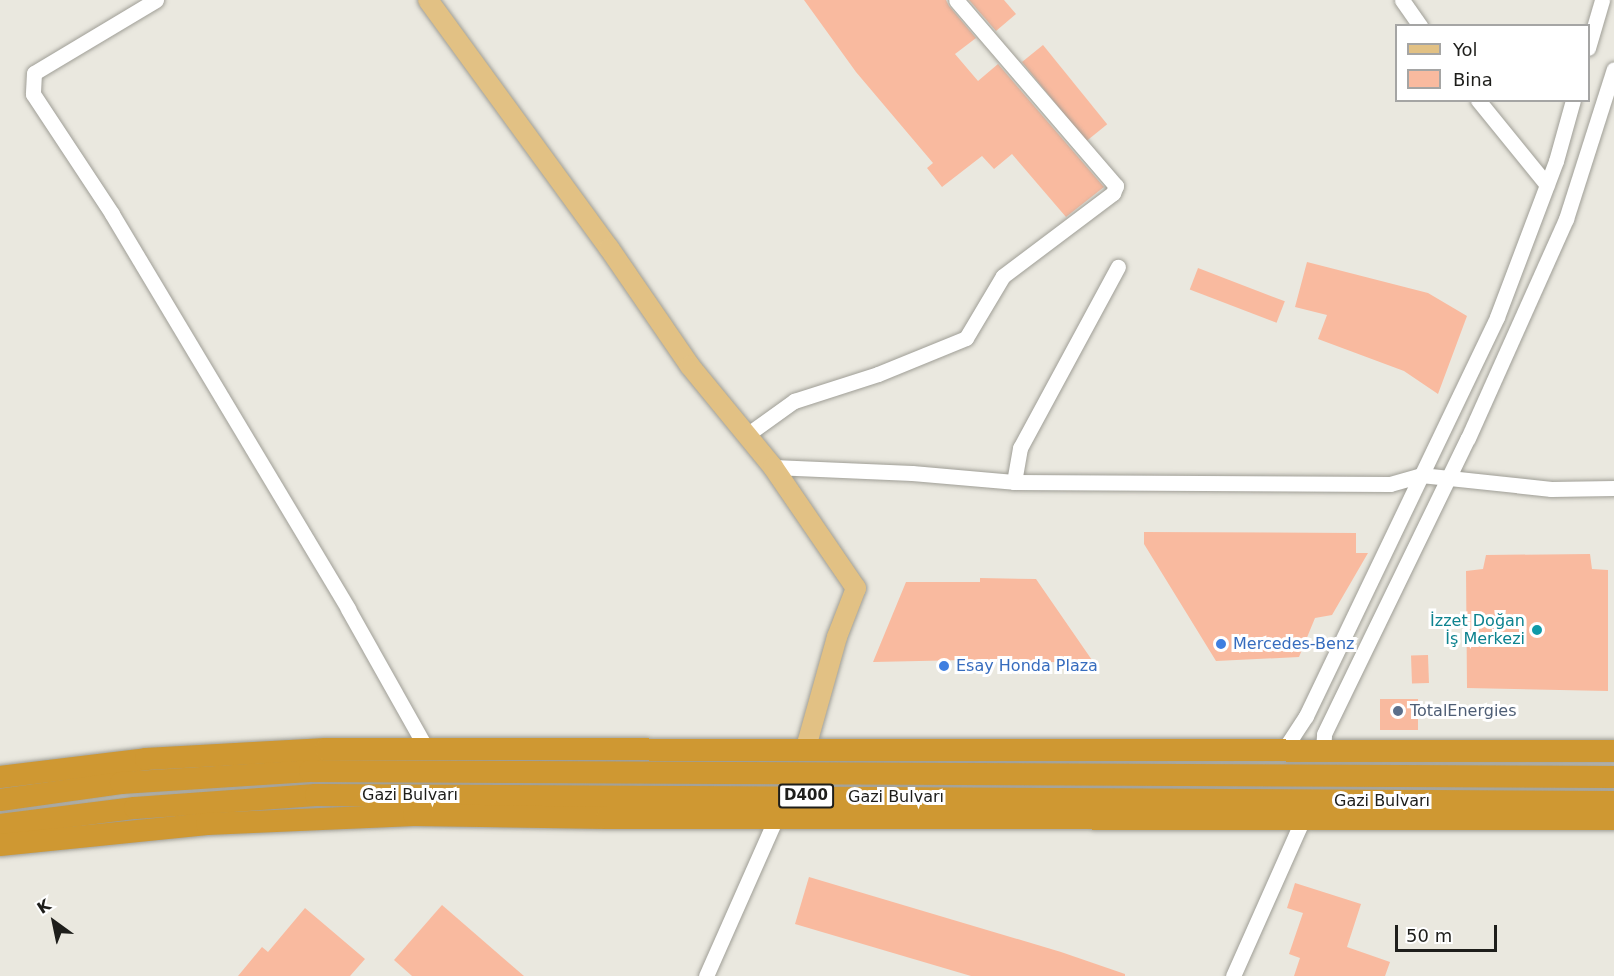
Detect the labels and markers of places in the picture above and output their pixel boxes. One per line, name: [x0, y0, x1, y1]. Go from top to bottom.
place label: İzzet Doğan İş Merkezi: [1430, 611, 1525, 649]
marker: İzzet Doğan İş Merkezi: [1530, 623, 1544, 637]
place label: Mercedes-Benz: [1233, 634, 1354, 654]
marker: Mercedes-Benz: [1214, 637, 1228, 651]
place label: Esay Honda Plaza: [956, 656, 1098, 676]
marker: Esay Honda Plaza: [937, 659, 951, 673]
place label: TotalEnergies: [1410, 701, 1517, 721]
marker: TotalEnergies: [1391, 704, 1405, 718]

